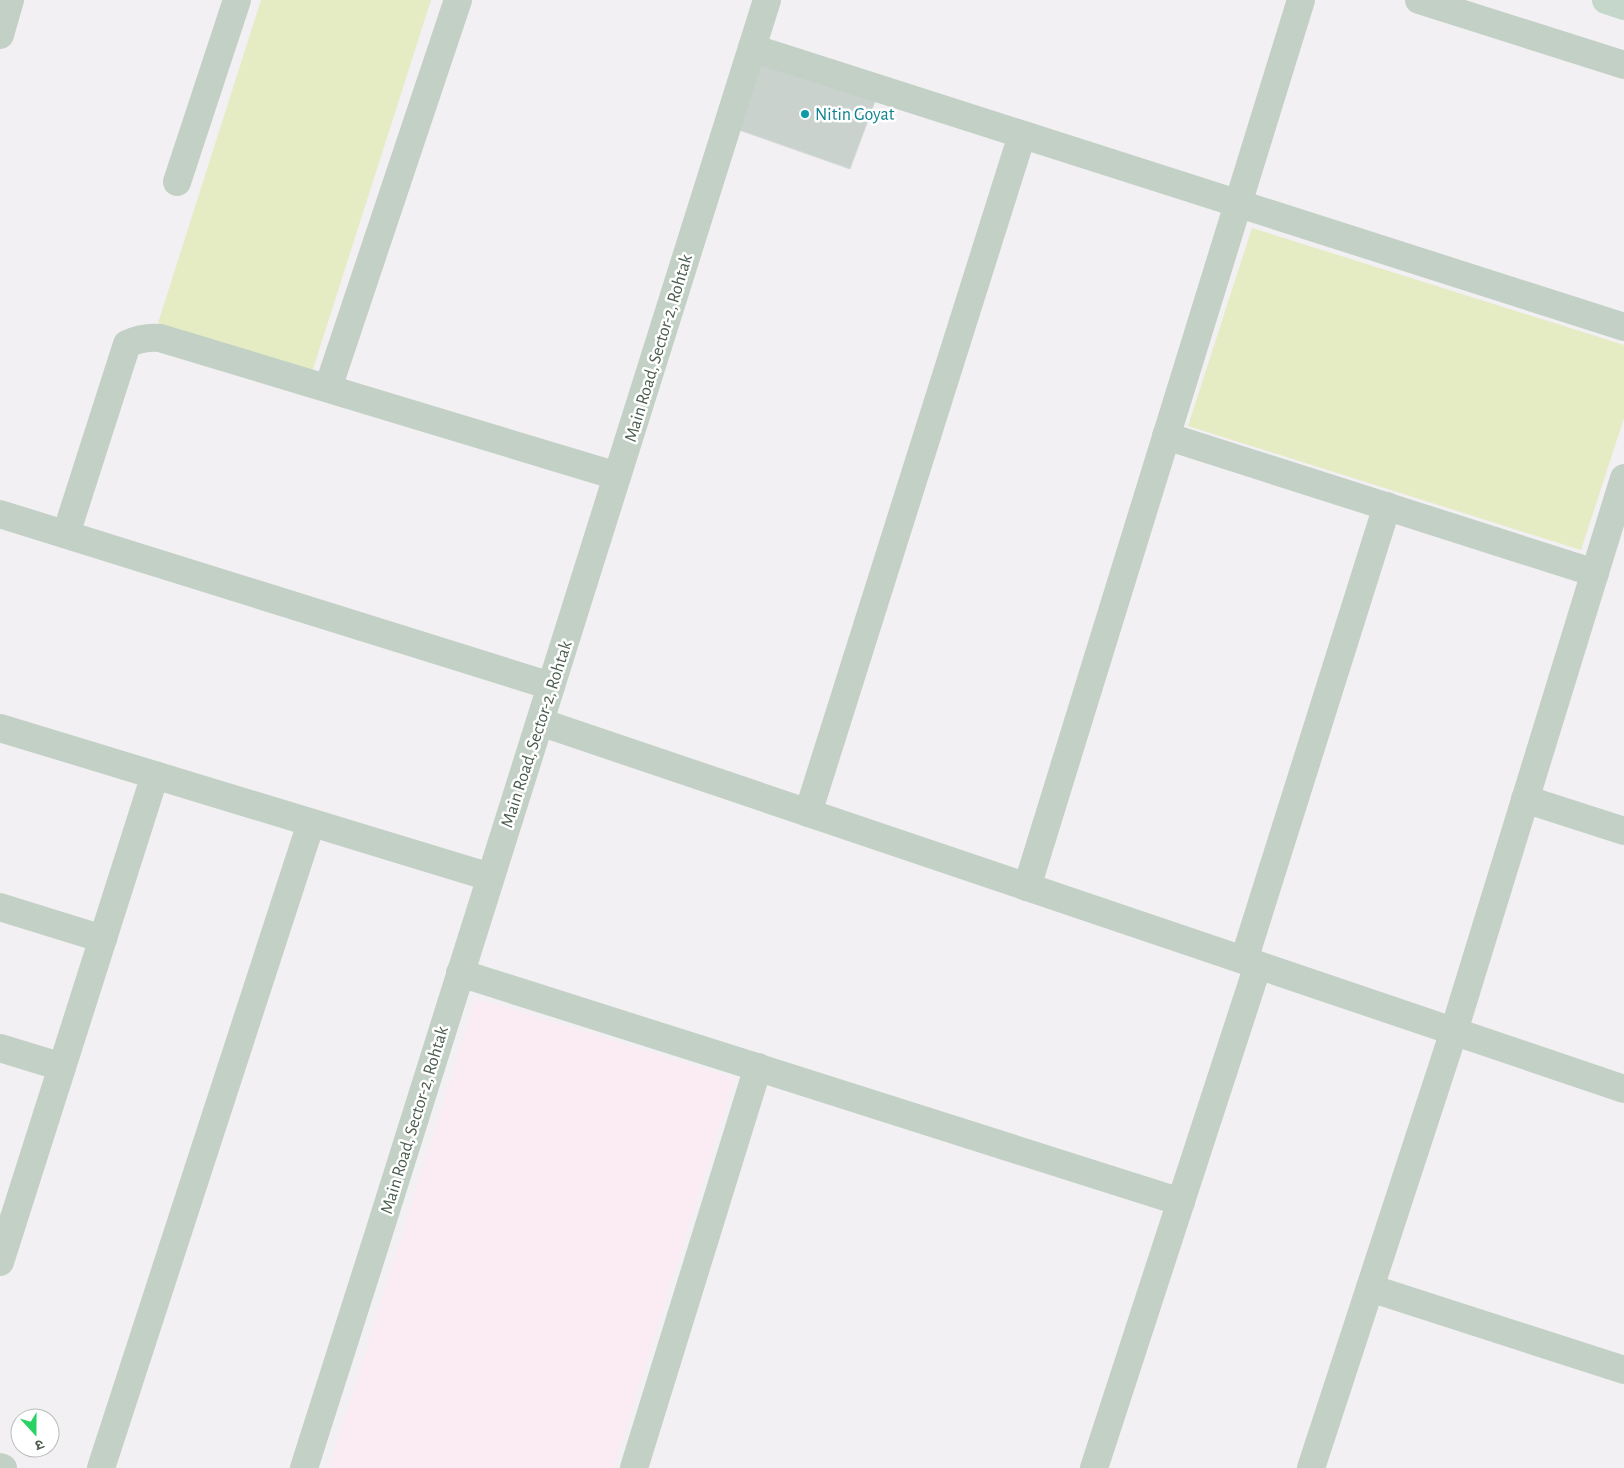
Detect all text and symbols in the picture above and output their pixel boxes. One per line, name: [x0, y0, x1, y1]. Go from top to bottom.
place label: Nitin Goyat: [815, 106, 895, 124]
marker: Nitin Goyat: [799, 108, 811, 120]
street label: Main Road, Sector-2, Rohtak: [622, 252, 696, 444]
street label: Main Road, Sector-2, Rohtak: [498, 638, 576, 830]
street label: Main Road, Sector-2, Rohtak: [378, 1024, 452, 1216]
north arrow: [10, 1408, 60, 1458]
text: उ: [32, 1436, 46, 1452]

